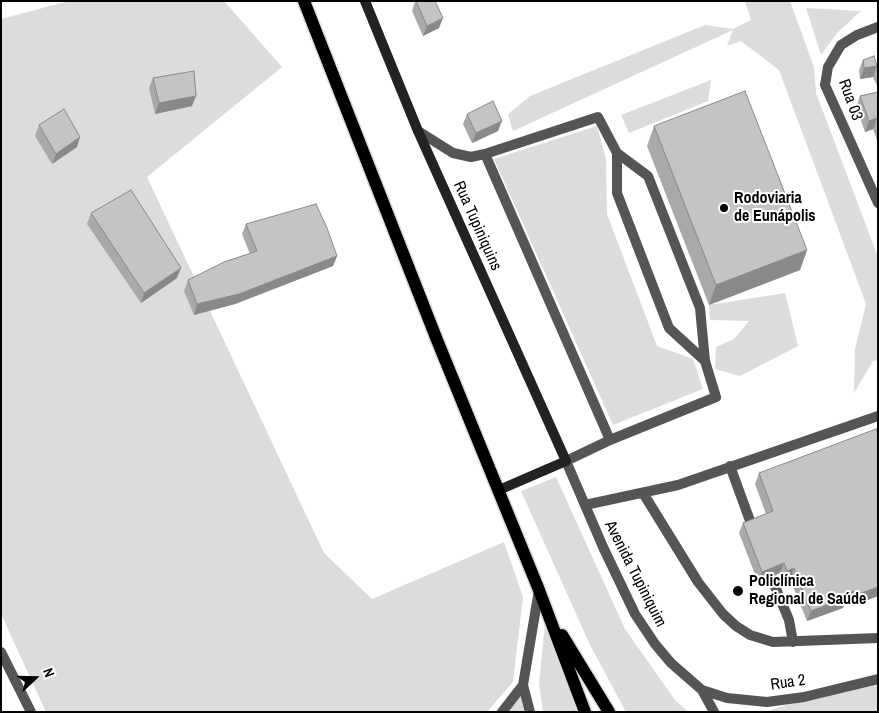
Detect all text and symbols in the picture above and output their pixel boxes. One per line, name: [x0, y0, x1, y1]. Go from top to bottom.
street label: Rua 03: [834, 77, 866, 123]
street label: Rua Tupiniquins: [449, 178, 505, 274]
place label: Rodoviaria de Eunápolis: [734, 189, 816, 227]
marker: Rodoviaria de Eunápolis: [718, 202, 730, 214]
street label: Avenida Tupiniquim: [600, 518, 670, 630]
place label: Policlínica Regional de Saúde: [749, 572, 866, 610]
marker: Policlínica Regional de Saúde: [731, 584, 745, 598]
north arrow: [10, 653, 60, 703]
text: N: [39, 666, 59, 680]
street label: Rua 2: [769, 671, 807, 695]

